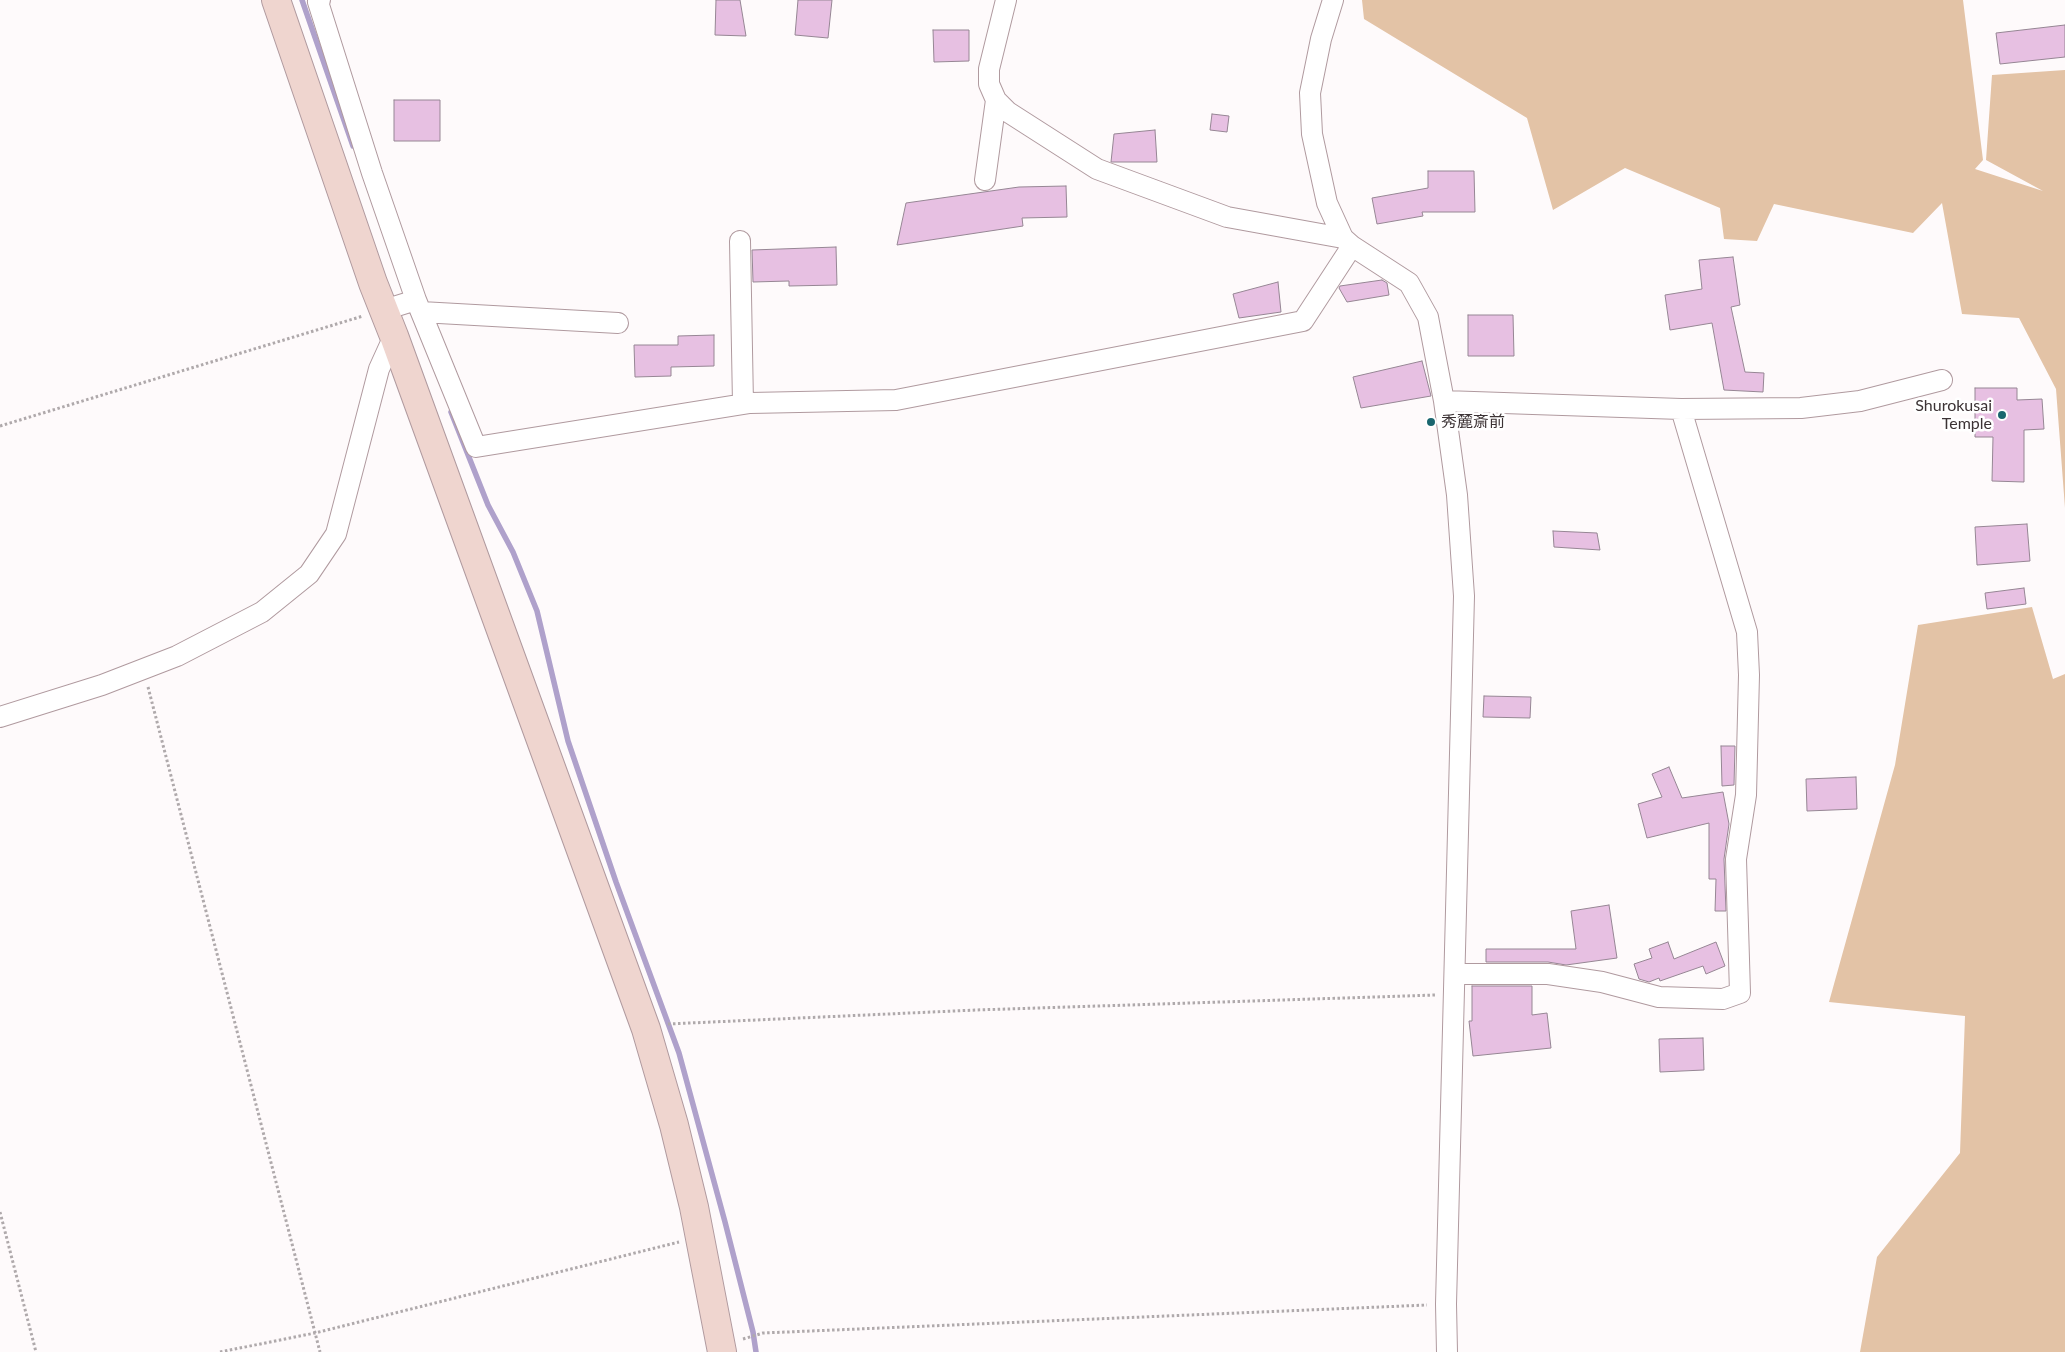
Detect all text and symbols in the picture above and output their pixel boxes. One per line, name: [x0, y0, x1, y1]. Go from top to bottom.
place label: Shurokusai Temple: [1915, 396, 1992, 434]
marker: Shurokusai Temple: [1996, 409, 2008, 421]
place label: 秀麓斎前: [1441, 412, 1505, 432]
marker: 秀麓斎前: [1425, 416, 1437, 428]

